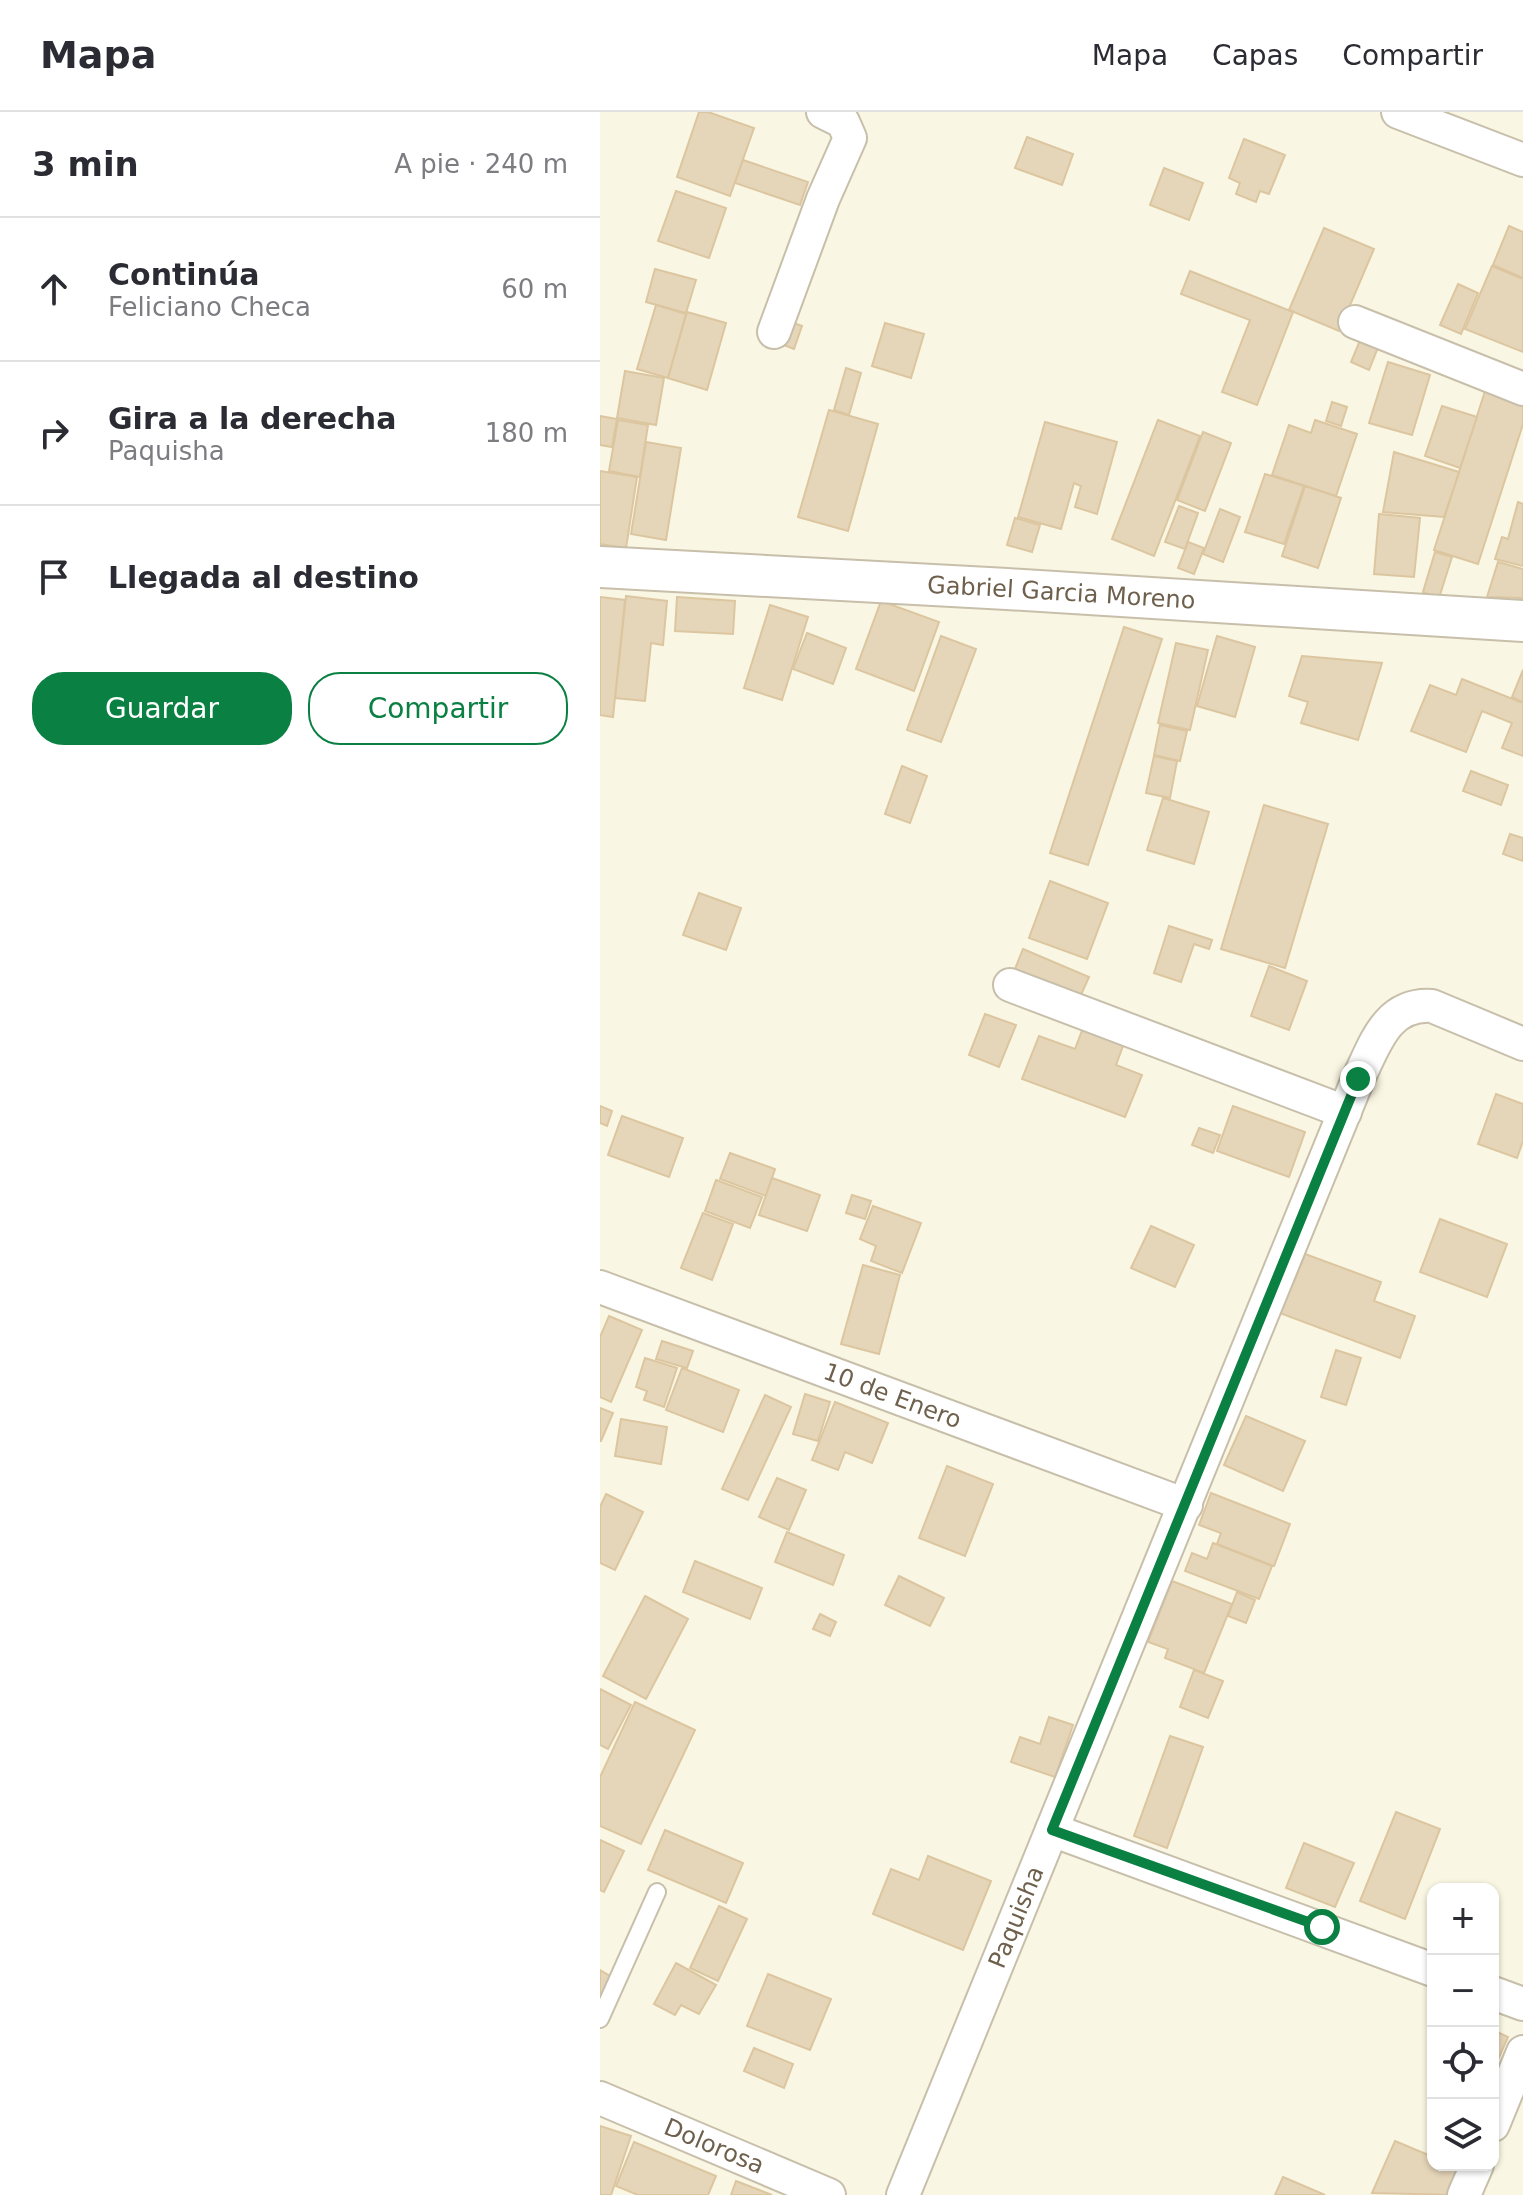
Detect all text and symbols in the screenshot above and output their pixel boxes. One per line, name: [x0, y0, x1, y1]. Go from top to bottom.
text: Mapa: [40, 33, 156, 77]
text: Mapa: [1092, 39, 1168, 72]
text: Capas: [1212, 39, 1298, 72]
text: Compartir: [1342, 39, 1483, 72]
text: 3 min: [32, 144, 139, 184]
text: A pie · 240 m: [394, 149, 568, 179]
text: Continúa: [108, 257, 260, 292]
icon: ahead: [32, 267, 76, 311]
text: 60 m: [501, 274, 568, 304]
text: Feliciano Checa: [108, 292, 311, 322]
text: Gira a la derecha: [108, 401, 396, 436]
icon: right: [32, 411, 76, 455]
text: 180 m: [485, 418, 568, 448]
text: Paquisha: [108, 436, 225, 466]
icon: arrive: [32, 555, 76, 599]
text: Llegada al destino: [108, 560, 419, 595]
street label: Gabriel Garcia Moreno: [927, 571, 1196, 615]
button: Guardar: [32, 672, 292, 745]
button: Compartir: [308, 672, 568, 745]
route end: [1340, 1061, 1376, 1097]
street label: 10 de Enero: [820, 1357, 965, 1434]
street label: Paquisha: [983, 1862, 1050, 1972]
map controls: [1427, 1883, 1499, 2171]
button: +: [1427, 1883, 1499, 1955]
route start: [1304, 1909, 1340, 1945]
button: −: [1427, 1955, 1499, 2027]
button: locate: [1427, 2027, 1499, 2099]
button: layers: [1427, 2099, 1499, 2171]
street label: Dolorosa: [660, 2113, 768, 2180]

